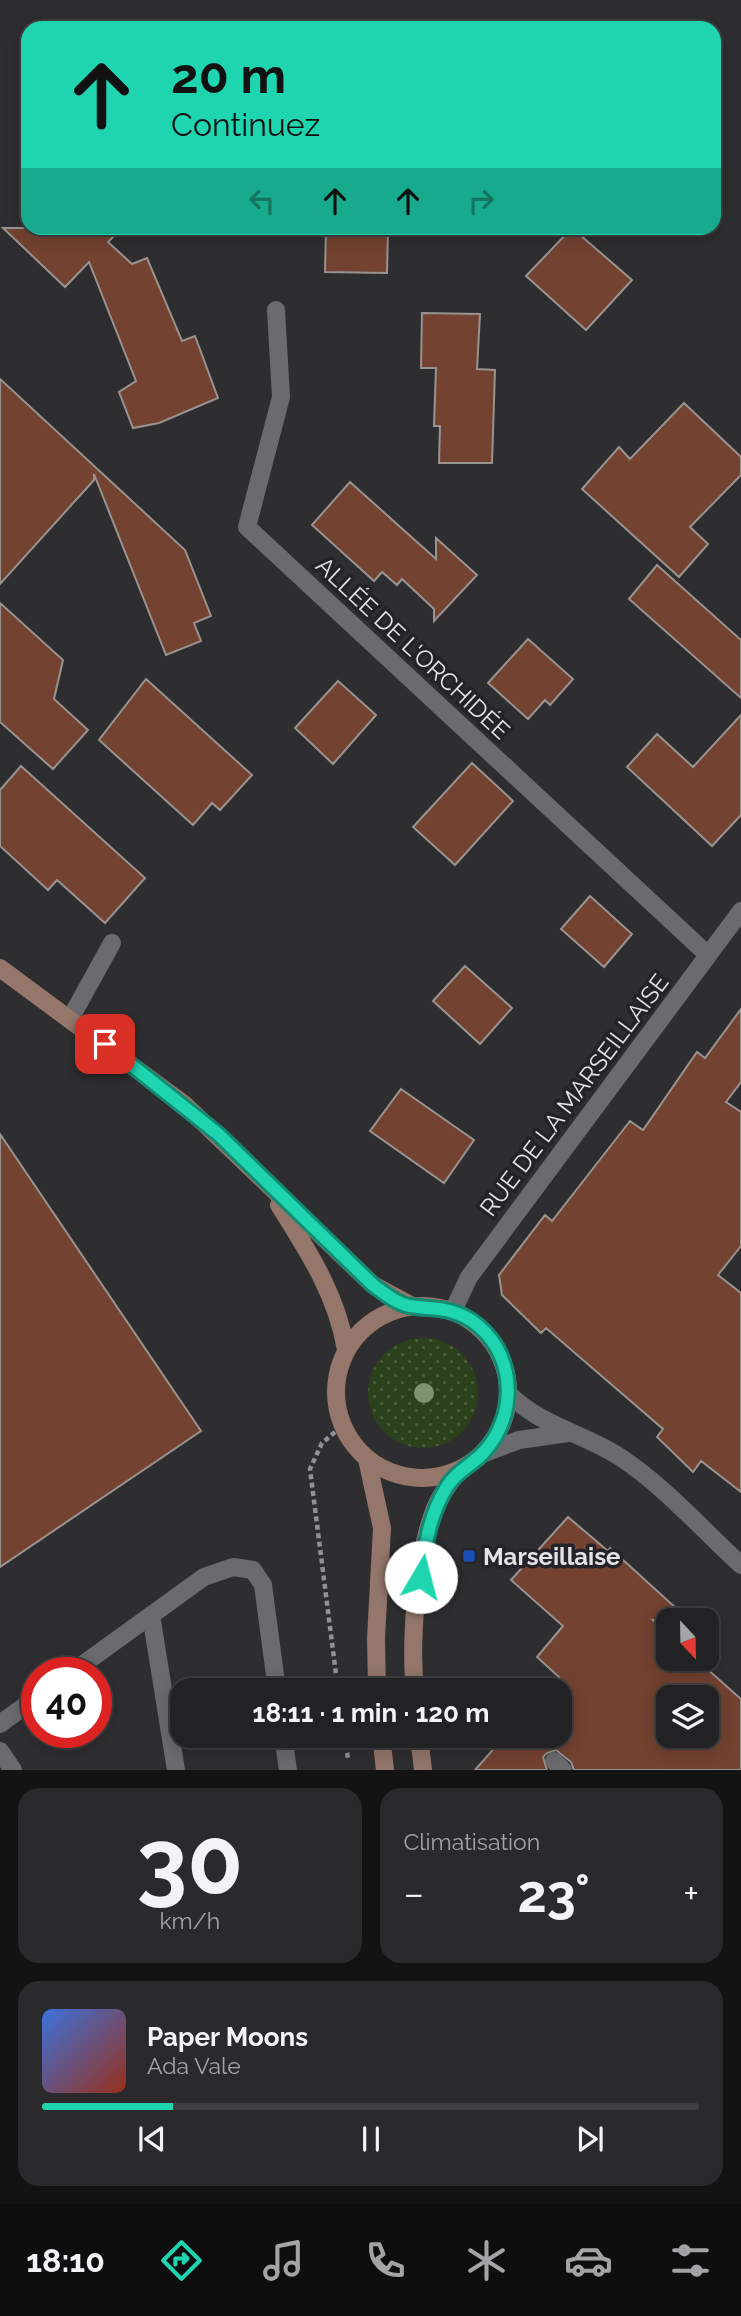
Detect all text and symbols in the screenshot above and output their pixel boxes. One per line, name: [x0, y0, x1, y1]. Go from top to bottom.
text: 20 m: [171, 47, 286, 104]
icon: ahead: [56, 49, 147, 140]
text: Continuez: [171, 106, 320, 143]
icon: left: [243, 182, 281, 220]
icon: ahead: [316, 182, 354, 220]
icon: ahead: [389, 182, 427, 220]
icon: right: [462, 182, 500, 220]
street label: ALLÉE DE L'ORCHIDÉE: [310, 551, 516, 745]
street label: RUE DE LA MARSEILLAISE: [474, 968, 674, 1222]
pin: [75, 1014, 135, 1074]
icon: arrive: [86, 1025, 124, 1063]
position arrow: [384, 1540, 458, 1614]
place label: Marseillaise: [483, 1542, 620, 1571]
marker: Marseillaise: [461, 1548, 477, 1564]
north arrow: [656, 1608, 719, 1671]
map controls: [656, 1608, 719, 1748]
speed limit sign: 40: [21, 1657, 112, 1748]
button: layers: [656, 1685, 719, 1748]
text: 18:11 · 1 min · 120 m: [253, 1698, 489, 1728]
text: 30: [136, 1808, 243, 1915]
text: Climatisation: [404, 1828, 540, 1855]
text: 23°: [517, 1863, 590, 1924]
text: −: [404, 1871, 424, 1916]
text: +: [683, 1871, 699, 1916]
text: km/h: [159, 1907, 220, 1934]
text: Paper Moons: [147, 2022, 308, 2052]
text: Ada Vale: [147, 2052, 241, 2079]
icon: previous: [133, 2120, 171, 2158]
icon: pause: [352, 2120, 390, 2158]
icon: next: [571, 2120, 609, 2158]
icon: directions: [157, 2236, 206, 2285]
icon: music: [259, 2236, 308, 2285]
icon: phone: [361, 2236, 410, 2285]
icon: climate: [462, 2236, 511, 2285]
icon: car: [564, 2236, 613, 2285]
icon: filters: [666, 2236, 715, 2285]
text: 18:10: [26, 2242, 105, 2279]

